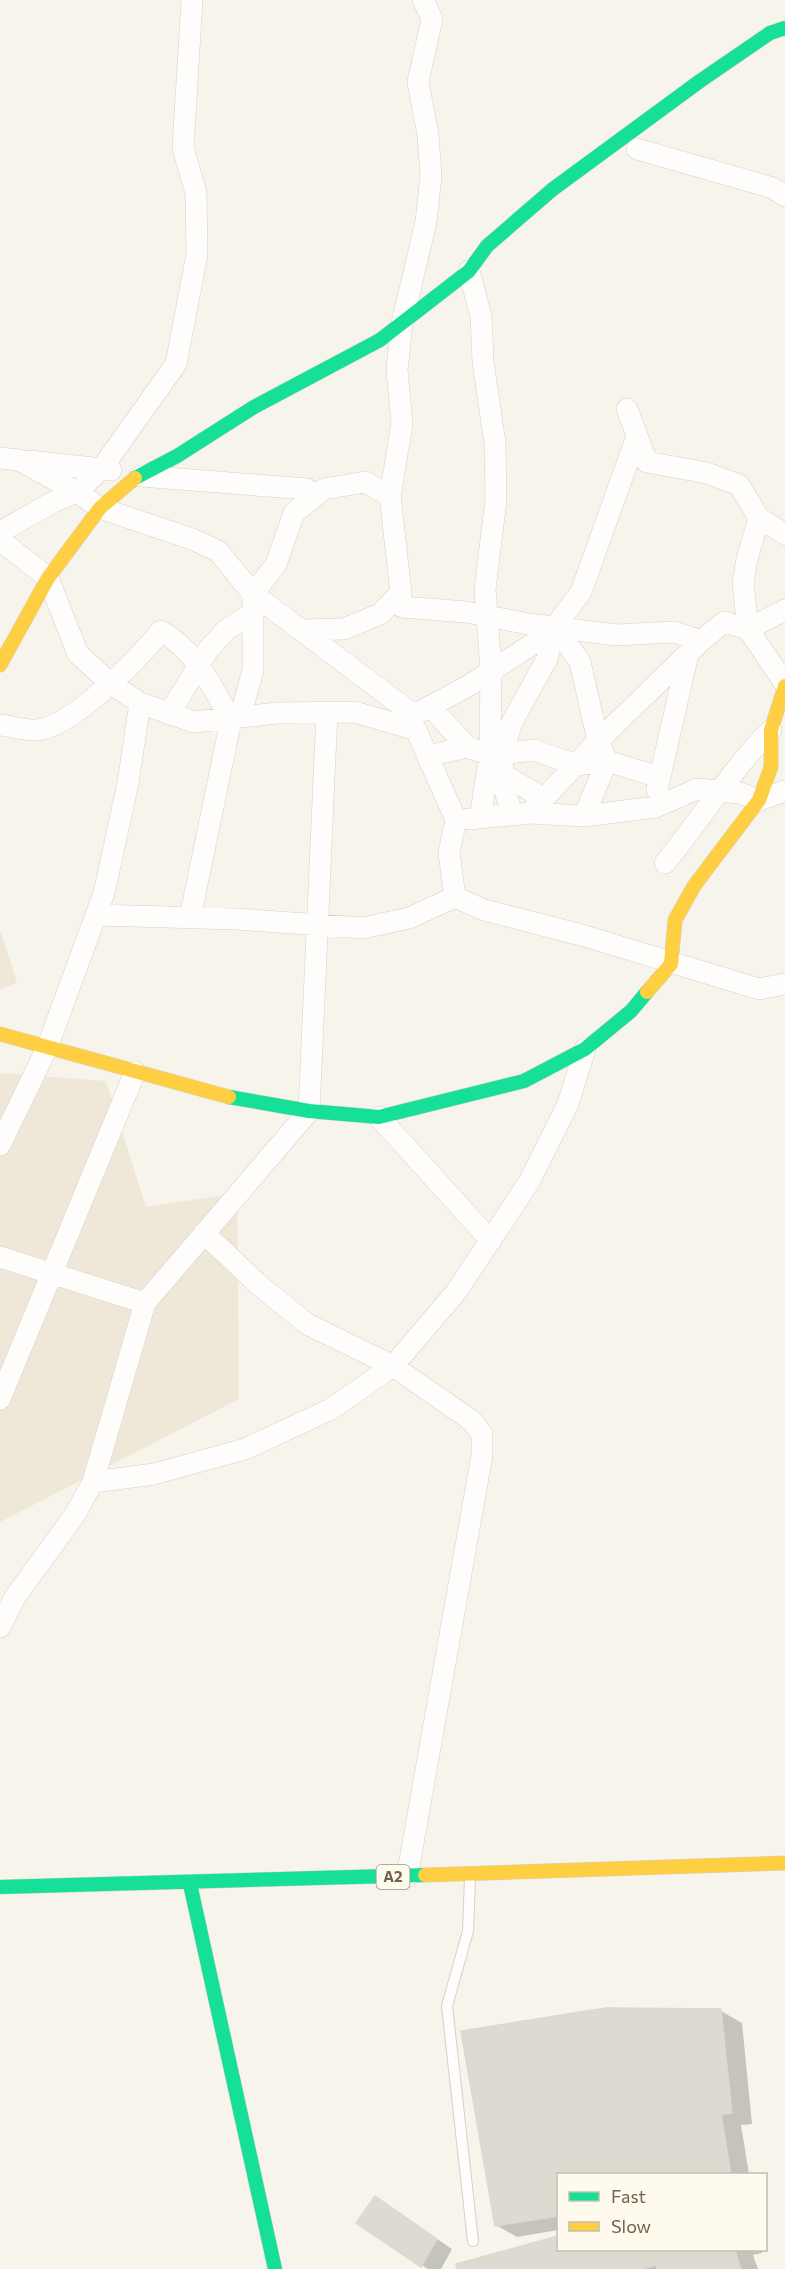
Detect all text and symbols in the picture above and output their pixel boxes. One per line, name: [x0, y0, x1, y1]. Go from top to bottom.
road number: A2: [376, 1865, 410, 1889]
legend: [557, 2173, 767, 2251]
text: Fast: [611, 2185, 646, 2207]
text: Slow: [611, 2215, 651, 2237]

